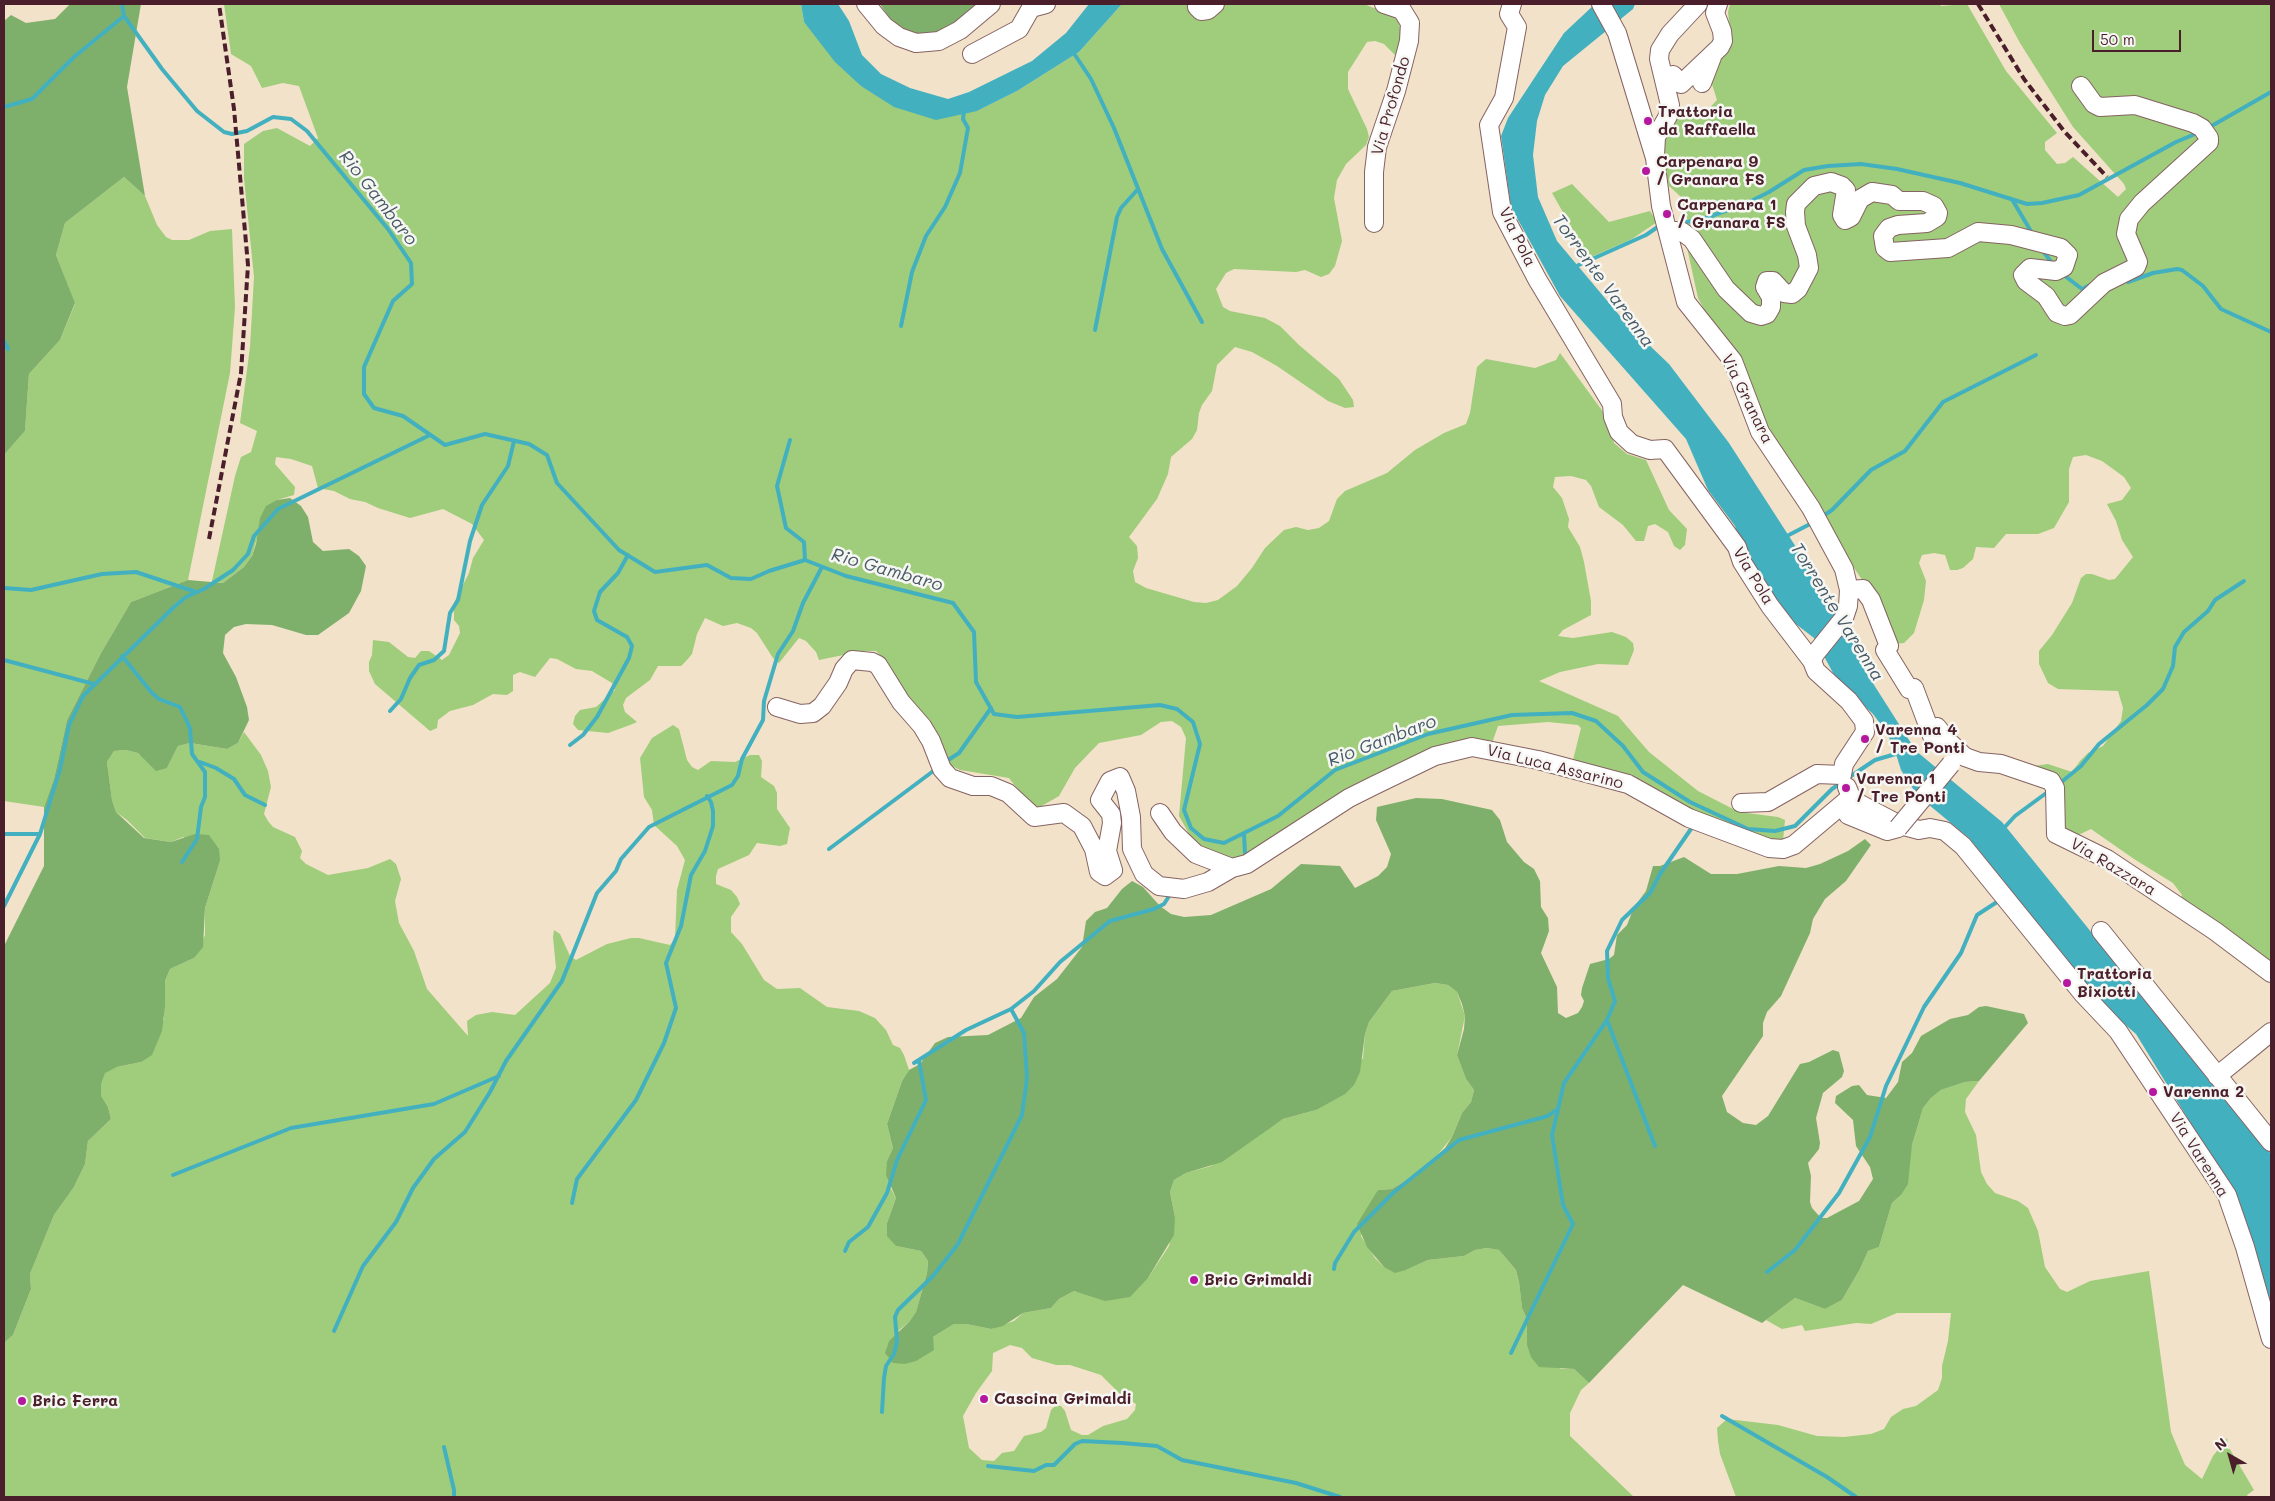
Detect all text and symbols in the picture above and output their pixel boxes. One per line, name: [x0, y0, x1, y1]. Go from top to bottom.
scale bar: [2095, 20, 2184, 52]
text: 50 m: [2100, 29, 2135, 49]
street label: Via Profondo: [1368, 54, 1414, 158]
place label: Trattoria da Raffaella: [1658, 102, 1756, 140]
marker: Trattoria da Raffaella: [1642, 115, 1654, 127]
water label: Rio Gambaro: [334, 146, 422, 250]
place label: Carpenara 9 / Granara FS: [1656, 152, 1765, 190]
marker: Carpenara 9 / Granara FS: [1640, 165, 1652, 177]
place label: Carpenara 1 / Granara FS: [1677, 195, 1786, 233]
street label: Via Pola: [1494, 204, 1540, 270]
marker: Carpenara 1 / Granara FS: [1661, 208, 1673, 220]
water label: Torrente Varenna: [1547, 210, 1659, 352]
street label: Via Granara: [1717, 351, 1777, 447]
water label: Torrente Varenna: [1786, 539, 1888, 685]
water label: Rio Gambaro: [829, 544, 945, 596]
street label: Via Pola: [1728, 544, 1778, 608]
water label: Rio Gambaro: [1325, 710, 1439, 772]
place label: Varenna 4 / Tre Ponti: [1875, 720, 1966, 758]
marker: Varenna 4 / Tre Ponti: [1859, 733, 1871, 745]
street label: Via Luca Assarino: [1485, 741, 1625, 793]
place label: Varenna 1 / Tre Ponti: [1856, 769, 1947, 807]
marker: Varenna 1 / Tre Ponti: [1840, 782, 1852, 794]
street label: Via Razzara: [2067, 834, 2159, 900]
place label: Trattoria Bixiotti: [2077, 964, 2152, 1002]
marker: Trattoria Bixiotti: [2061, 977, 2073, 989]
place label: Varenna 2: [2163, 1082, 2244, 1102]
marker: Varenna 2: [2147, 1086, 2159, 1098]
street label: Via Varenna: [2165, 1109, 2233, 1201]
place label: Bric Grimaldi: [1204, 1270, 1312, 1290]
marker: Bric Grimaldi: [1188, 1274, 1200, 1286]
place label: Cascina Grimaldi: [994, 1389, 1132, 1409]
place label: Bric Ferra: [32, 1391, 118, 1411]
marker: Cascina Grimaldi: [978, 1393, 990, 1405]
marker: Bric Ferra: [16, 1395, 28, 1407]
north arrow: [2205, 1431, 2255, 1481]
text: N: [2210, 1433, 2230, 1455]

